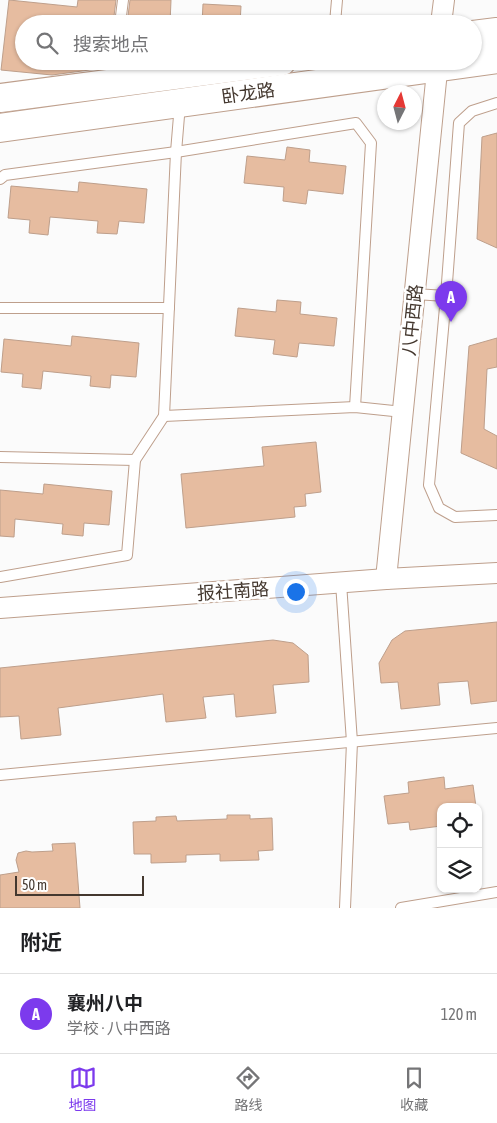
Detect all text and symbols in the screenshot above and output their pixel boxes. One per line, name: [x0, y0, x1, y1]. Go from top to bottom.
search box: [15, 15, 482, 70]
icon: search: [33, 29, 61, 57]
text: 搜索地点: [73, 33, 149, 55]
street label: 卧龙路: [220, 79, 276, 107]
north arrow: [377, 85, 422, 130]
pin: A: [435, 281, 467, 322]
street label: 八中西路: [398, 283, 426, 357]
street label: 报社南路: [196, 578, 270, 604]
your location: [283, 579, 309, 605]
map controls: [437, 803, 482, 893]
button: locate: [437, 803, 482, 848]
button: layers: [437, 848, 482, 893]
scale bar: [15, 873, 144, 896]
text: 50 m: [22, 877, 47, 893]
text: 附近: [20, 930, 62, 954]
text: 襄州八中: [67, 992, 143, 1014]
text: A: [32, 1005, 40, 1023]
text: 120 m: [441, 1005, 477, 1023]
text: 学校 · 八中西路: [67, 1019, 171, 1037]
tab: 地图: [69, 1064, 97, 1114]
tab: 路线: [234, 1064, 262, 1114]
tab: 收藏: [400, 1064, 428, 1114]

